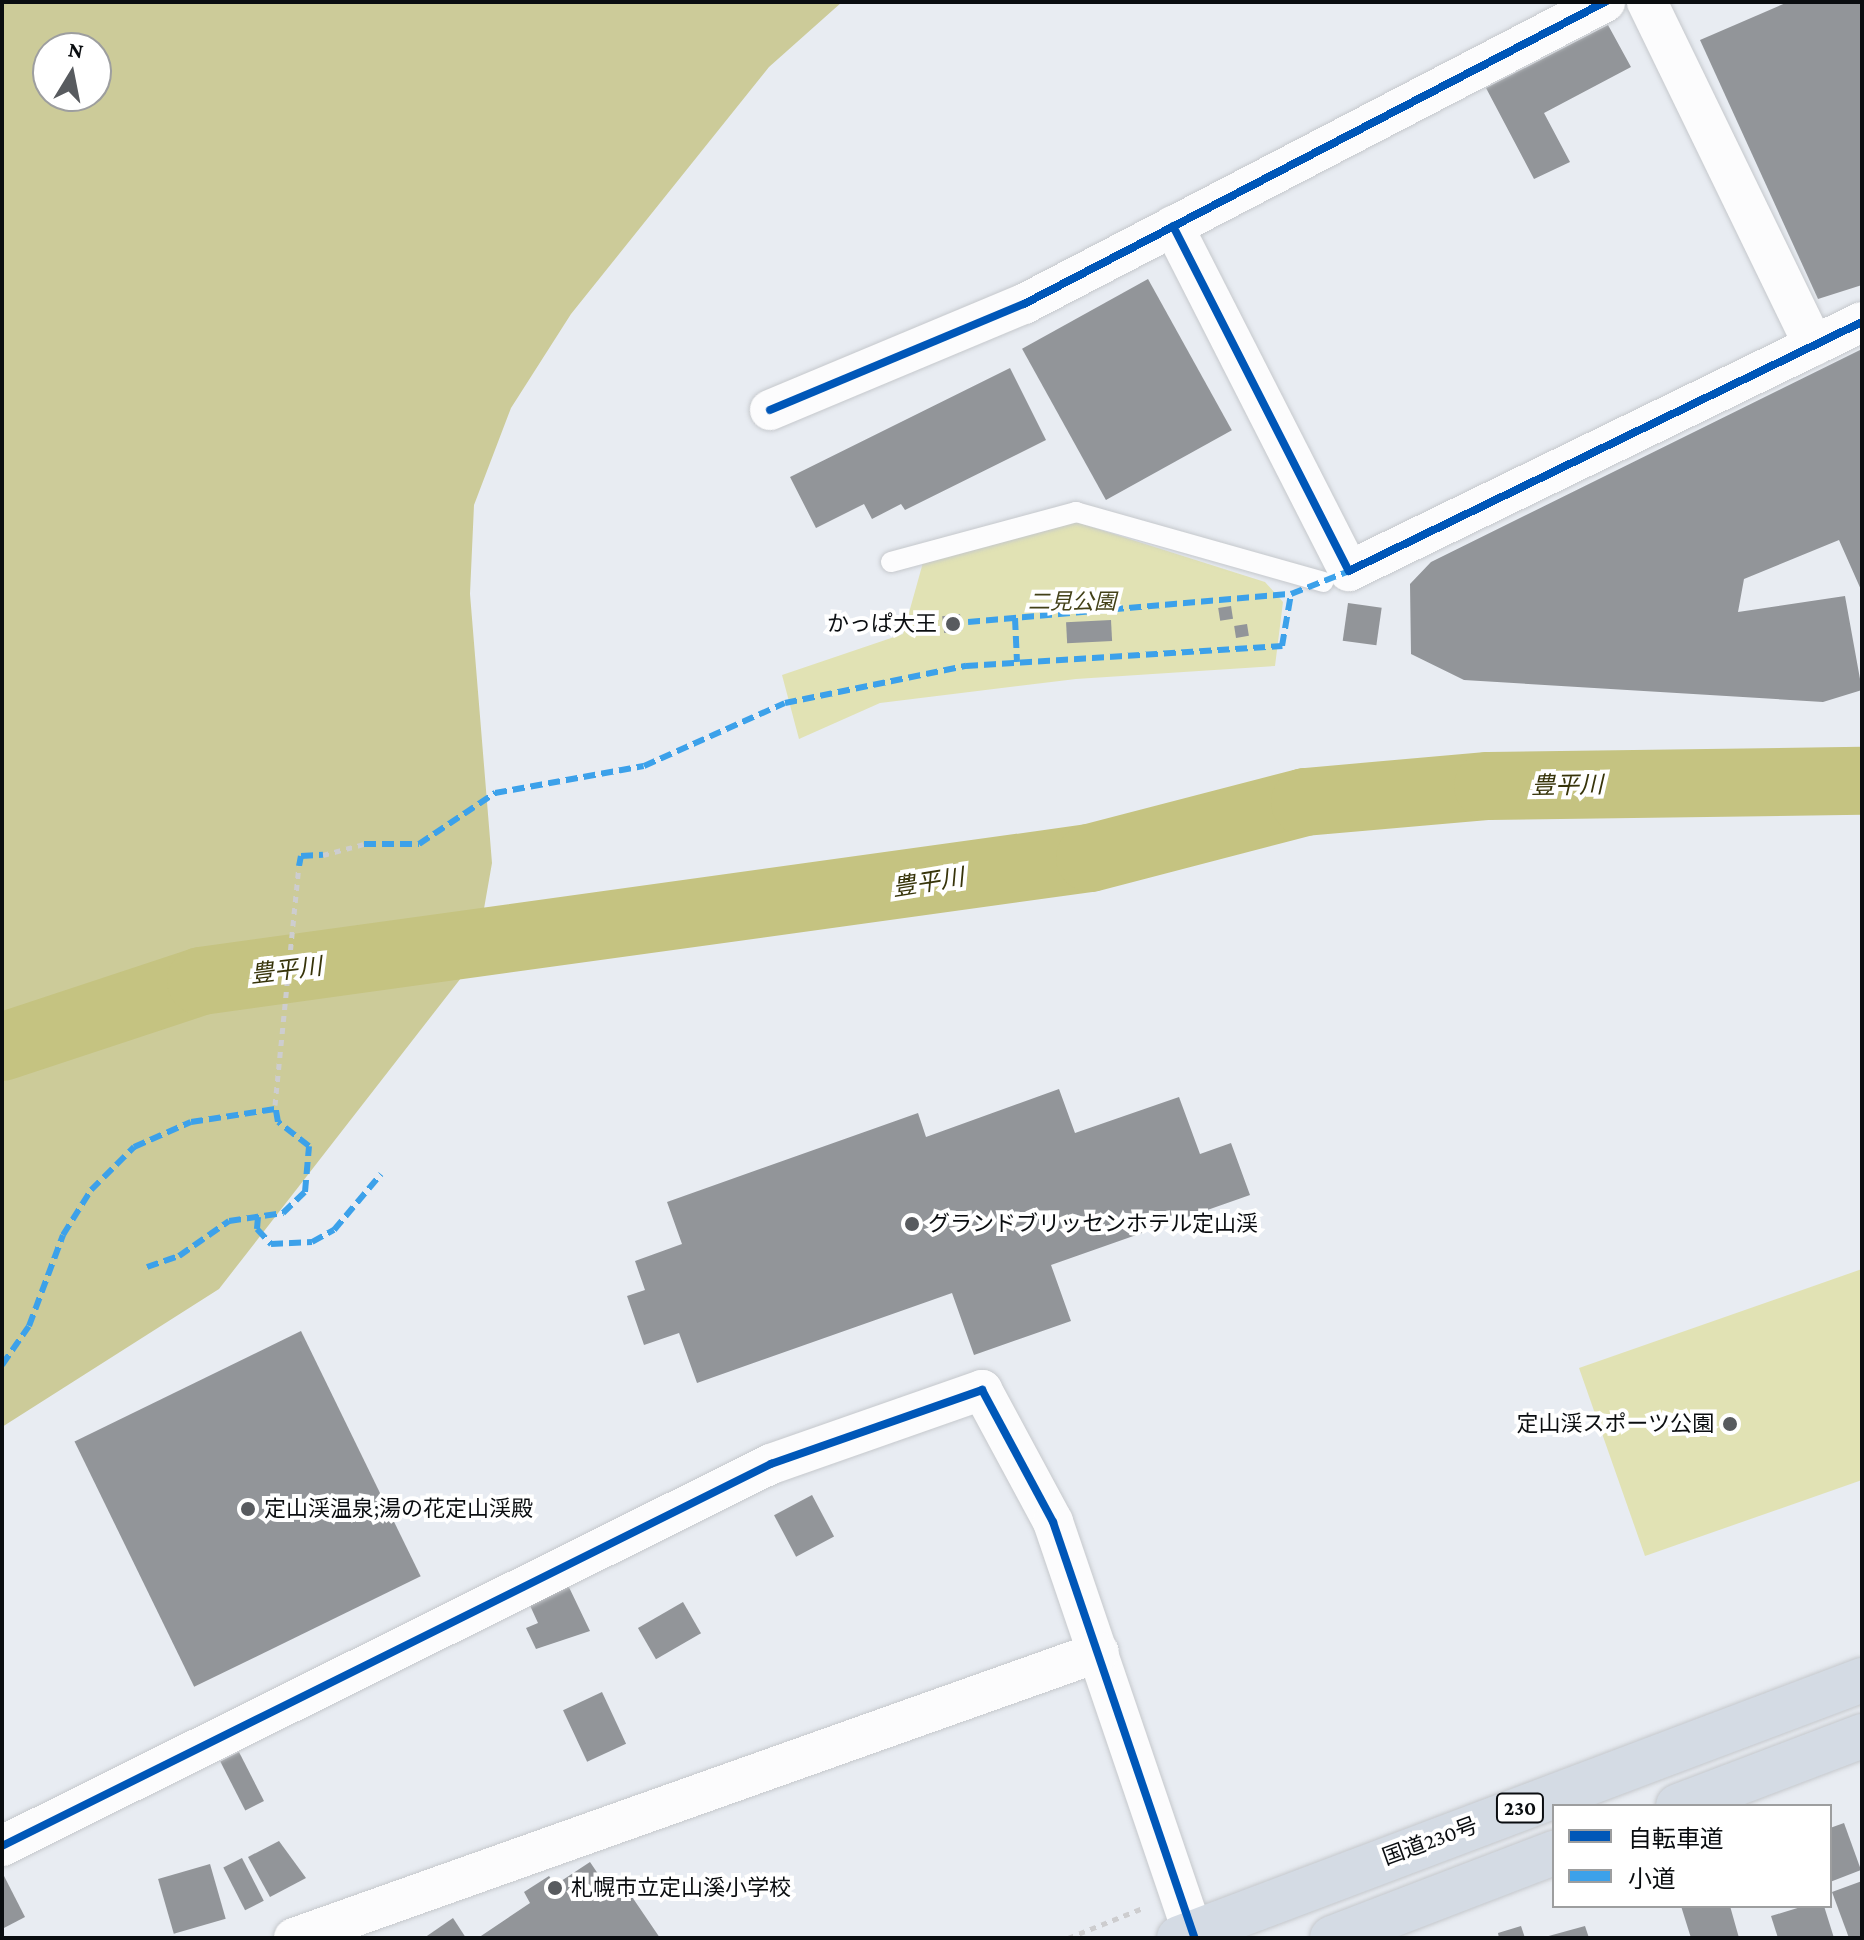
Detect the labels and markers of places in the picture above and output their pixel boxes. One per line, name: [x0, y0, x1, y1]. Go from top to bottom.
place label: かっぱ大王: [827, 611, 937, 637]
marker: かっぱ大王: [944, 615, 962, 633]
place label: グランドブリッセンホテル定山渓: [928, 1211, 1258, 1237]
marker: グランドブリッセンホテル定山渓: [903, 1215, 921, 1233]
place label: 定山渓スポーツ公園: [1516, 1411, 1714, 1437]
marker: 定山渓スポーツ公園: [1721, 1415, 1739, 1433]
place label: 定山渓温泉;湯の花定山渓殿: [264, 1496, 533, 1522]
marker: 定山渓温泉;湯の花定山渓殿: [239, 1500, 257, 1518]
place label: 札幌市立定山溪小学校: [571, 1875, 791, 1901]
marker: 札幌市立定山溪小学校: [546, 1879, 564, 1897]

